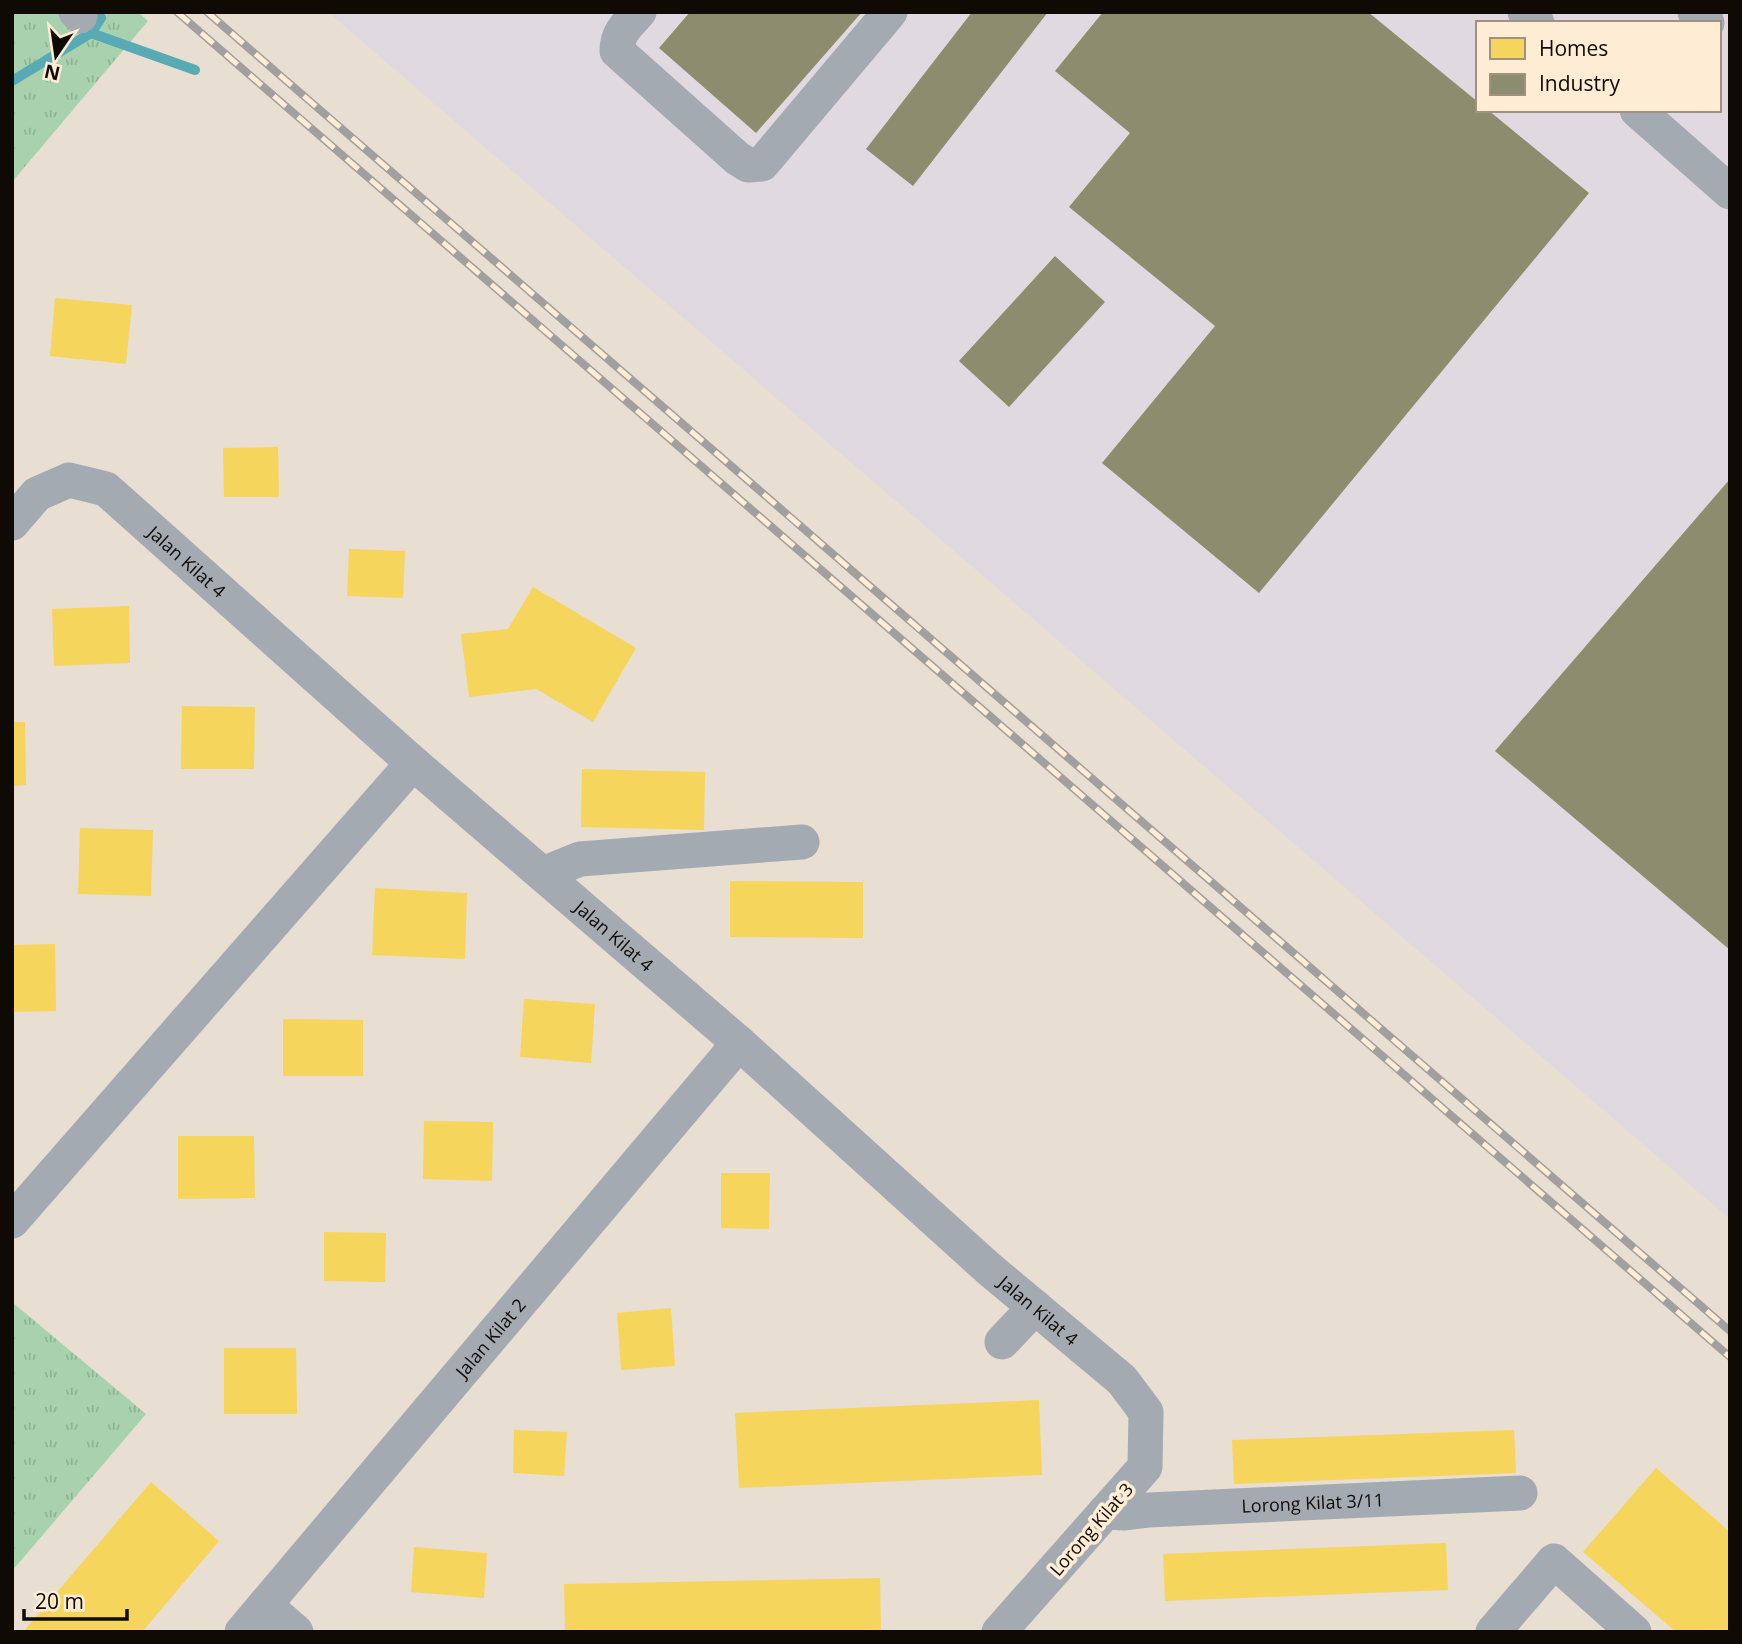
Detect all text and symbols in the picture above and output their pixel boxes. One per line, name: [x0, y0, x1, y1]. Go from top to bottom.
north arrow: [21, 21, 91, 91]
legend: [1476, 21, 1721, 112]
text: Homes: [1539, 34, 1608, 62]
text: N: [42, 58, 63, 87]
text: Industry: [1539, 69, 1621, 97]
street label: Jalan Kilat 4: [142, 519, 231, 603]
street label: Jalan Kilat 4: [568, 894, 659, 976]
street label: Jalan Kilat 4: [992, 1269, 1083, 1350]
street label: Jalan Kilat 2: [449, 1293, 531, 1384]
street label: Lorong Kilat 3: [1044, 1478, 1138, 1580]
street label: Lorong Kilat 3/11: [1241, 1487, 1384, 1518]
scale bar: [24, 1578, 128, 1622]
text: 20 m: [35, 1587, 84, 1615]

